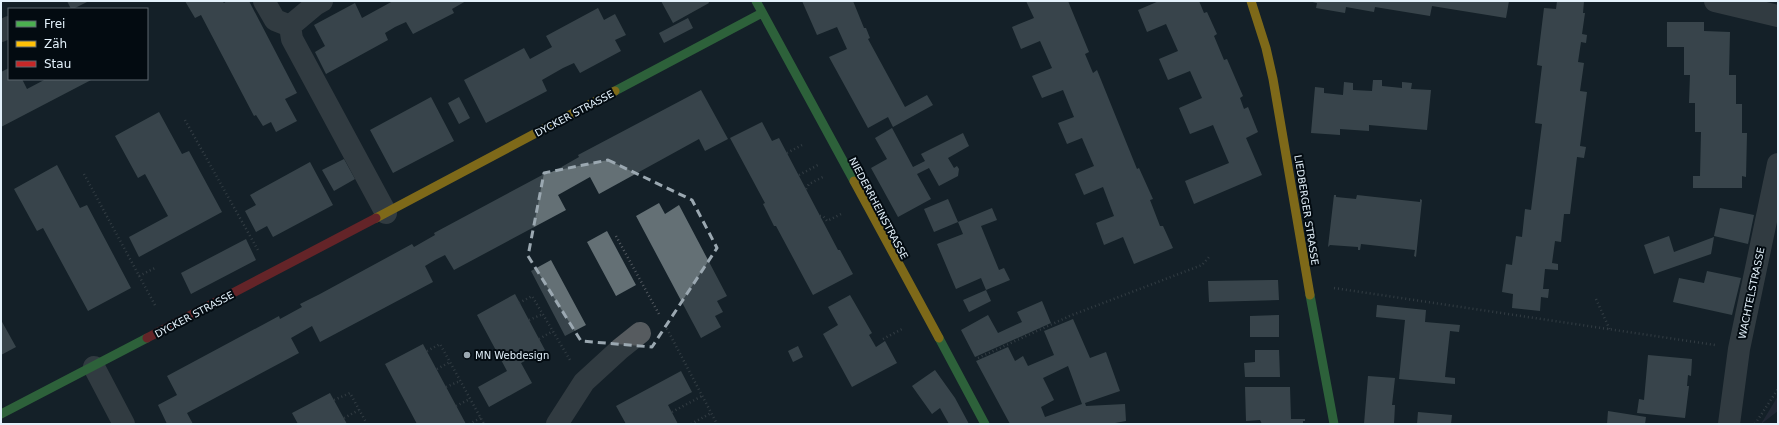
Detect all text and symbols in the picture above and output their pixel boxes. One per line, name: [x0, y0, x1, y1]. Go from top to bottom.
legend: [8, 8, 148, 80]
text: Frei: [44, 17, 65, 31]
text: Zäh: [44, 37, 67, 51]
text: Stau: [44, 57, 71, 71]
street label: DYCKER STRASSE: [533, 88, 615, 139]
street label: LIEDBERGER STRASSE: [1292, 154, 1321, 266]
street label: NIEDERRHEINSTRASSE: [847, 155, 910, 261]
street label: WACHTELSTRASSE: [1736, 246, 1767, 340]
street label: DYCKER STRASSE: [153, 289, 235, 340]
marker: MN Webdesign: [462, 350, 472, 360]
place label: MN Webdesign: [475, 350, 549, 361]

